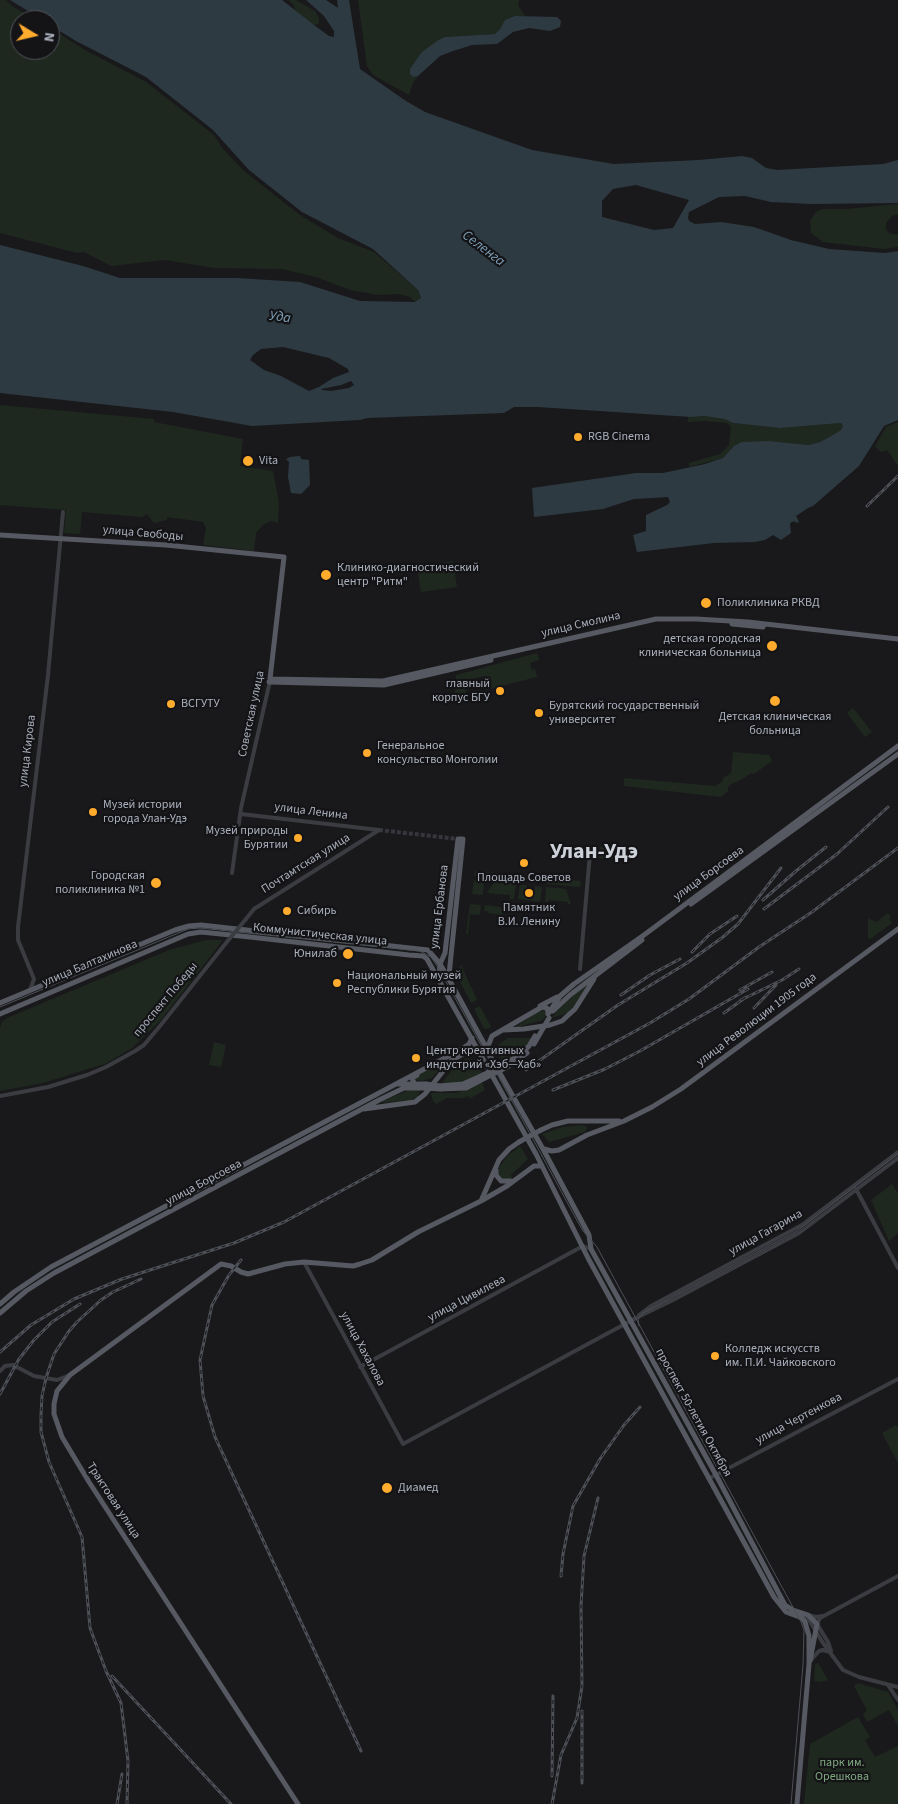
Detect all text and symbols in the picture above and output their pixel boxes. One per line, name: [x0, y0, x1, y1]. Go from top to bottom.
north arrow: [10, 10, 60, 60]
text: N: [38, 31, 59, 43]
water label: Селенга: [458, 228, 508, 270]
water label: Уда: [268, 308, 292, 328]
place label: RGB Cinema: [588, 430, 650, 444]
marker: RGB Cinema: [572, 431, 584, 443]
marker: Vita: [241, 454, 255, 468]
place label: Vita: [259, 454, 278, 468]
street label: улица Свободы: [102, 523, 184, 545]
place label: Клинико-диагностический центр "Ритм": [337, 561, 479, 589]
marker: Клинико-диагностический центр "Ритм": [319, 568, 333, 582]
marker: Поликлиника РКВД: [699, 596, 713, 610]
place label: Поликлиника РКВД: [717, 596, 820, 610]
street label: улица Смолина: [540, 609, 622, 641]
place label: детская городская клиническая больница: [639, 632, 761, 660]
marker: детская городская клиническая больница: [765, 639, 779, 653]
street label: Советская улица: [236, 669, 268, 759]
place label: главный корпус БГУ: [432, 677, 490, 705]
marker: главный корпус БГУ: [494, 685, 506, 697]
marker: Детская клиническая больница: [768, 694, 782, 708]
place label: ВСГУТУ: [181, 697, 220, 711]
marker: ВСГУТУ: [165, 698, 177, 710]
place label: Бурятский государственный университет: [549, 699, 699, 727]
marker: Бурятский государственный университет: [533, 707, 545, 719]
place label: Детская клиническая больница: [718, 710, 832, 738]
street label: улица Кирова: [16, 714, 40, 788]
place label: Генеральное консульство Монголии: [377, 739, 498, 767]
marker: Генеральное консульство Монголии: [361, 747, 373, 759]
place label: Музей истории города Улан-Удэ: [103, 798, 187, 826]
street label: улица Ленина: [274, 800, 348, 824]
marker: Музей истории города Улан-Удэ: [87, 806, 99, 818]
place label: Музей природы Бурятии: [206, 824, 288, 852]
street label: Почтамтская улица: [259, 831, 353, 897]
marker: Музей природы Бурятии: [292, 832, 304, 844]
district label: Улан-Удэ: [550, 840, 638, 866]
street label: улица Борсоева: [671, 844, 747, 904]
marker: Площадь Советов: [518, 857, 530, 869]
street label: улица Ербанова: [428, 864, 452, 950]
place label: Городская поликлиника №1: [55, 869, 145, 897]
place label: Площадь Советов: [477, 871, 571, 885]
marker: Городская поликлиника №1: [149, 876, 163, 890]
marker: Памятник В.И. Ленину: [523, 887, 535, 899]
place label: Памятник В.И. Ленину: [498, 901, 560, 929]
place label: Сибирь: [297, 904, 336, 918]
marker: Сибирь: [281, 905, 293, 917]
street label: Коммунистическая улица: [252, 921, 388, 949]
street label: улица Балтахинова: [40, 937, 140, 991]
place label: Юнилаб: [294, 947, 337, 961]
marker: Юнилаб: [341, 947, 355, 961]
street label: проспект Победы: [131, 960, 201, 1040]
place label: Национальный музей Республики Бурятия: [347, 969, 461, 997]
street label: улица Революции 1905 года: [694, 970, 820, 1070]
marker: Национальный музей Республики Бурятия: [331, 977, 343, 989]
place label: Центр креативных индустрий «Хэб—Хаб»: [426, 1044, 541, 1072]
marker: Центр креативных индустрий «Хэб—Хаб»: [410, 1052, 422, 1064]
street label: улица Борсоева: [164, 1157, 244, 1209]
street label: улица Гагарина: [727, 1207, 805, 1259]
street label: улица Цивилева: [426, 1273, 508, 1325]
street label: улица Хахалова: [336, 1309, 388, 1389]
place label: Колледж искусств им. П.И. Чайковского: [725, 1342, 836, 1370]
street label: проспект 50-летия Октября: [652, 1346, 734, 1480]
marker: Колледж искусств им. П.И. Чайковского: [709, 1350, 721, 1362]
street label: улица Чертенкова: [753, 1390, 845, 1448]
street label: Трактовая улица: [83, 1460, 143, 1542]
marker: Диамед: [380, 1481, 394, 1495]
place label: Диамед: [398, 1481, 439, 1495]
park label: парк им. Орешкова: [815, 1756, 869, 1784]

